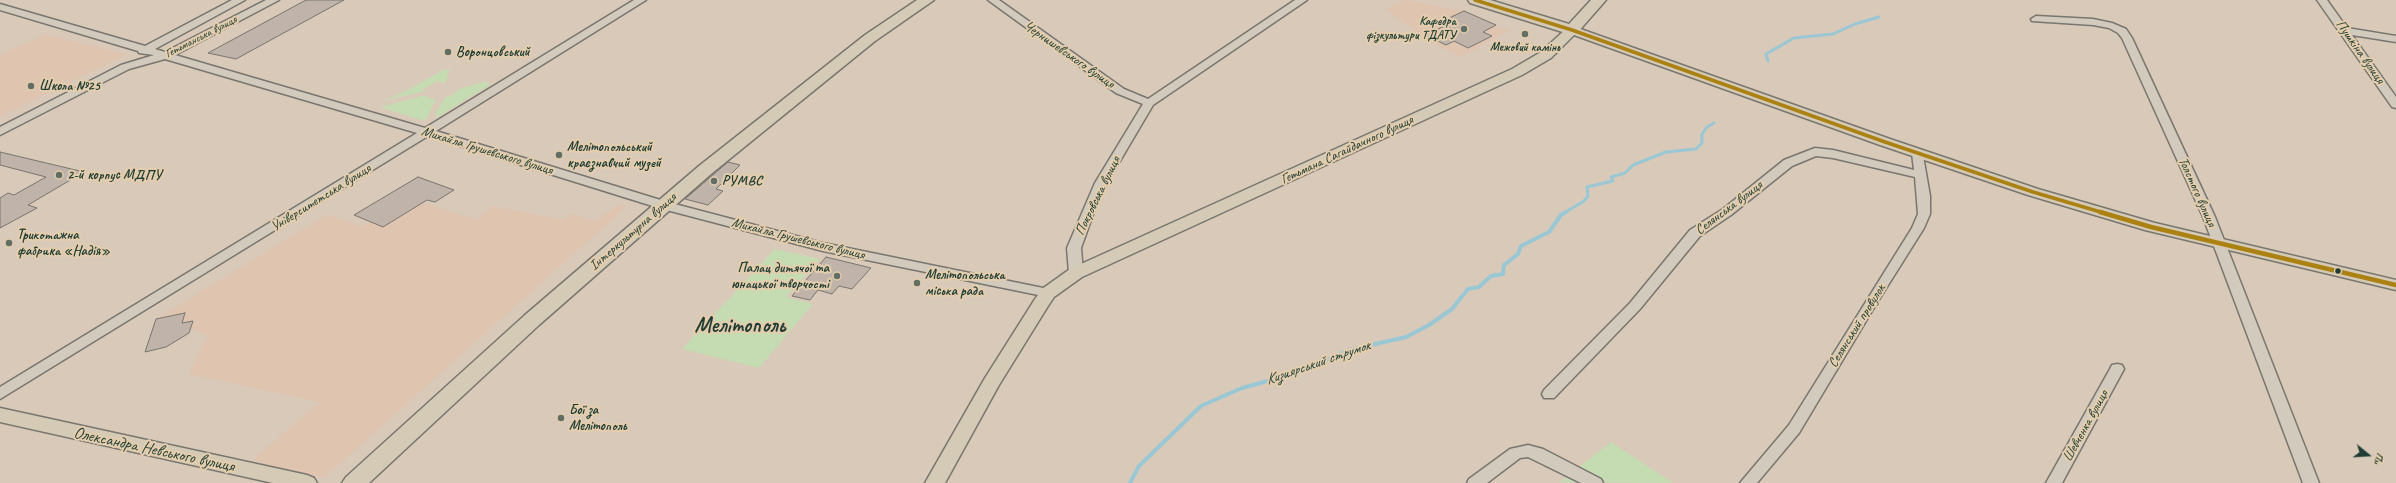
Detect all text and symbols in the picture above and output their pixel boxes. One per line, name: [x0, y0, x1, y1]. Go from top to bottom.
street label: Гетьманська вулиця: [163, 13, 239, 61]
place label: Кафедра фізкультури ТДАТУ: [1366, 15, 1456, 43]
street label: Пушкіна вулиця: [2332, 17, 2388, 87]
street label: Чернишевського вулиця: [1021, 18, 1117, 92]
marker: Кафедра фізкультури ТДАТУ: [1459, 24, 1469, 34]
marker: Межовий камінь: [1520, 29, 1530, 39]
place label: Межовий камінь: [1490, 41, 1560, 55]
place label: Воронцовський: [456, 44, 530, 60]
marker: Воронцовський: [443, 47, 453, 57]
place label: Школа №25: [39, 78, 100, 94]
marker: Школа №25: [26, 81, 36, 91]
street label: Гетьмана Сагайдачного вулиця: [1278, 112, 1416, 188]
street label: Михайла Грушевського вулиця: [419, 123, 555, 179]
place label: Мелітопольський краєзнавчий музей: [567, 139, 661, 172]
marker: Мелітопольський краєзнавчий музей: [554, 150, 564, 160]
street label: Покровська вулиця: [1072, 154, 1124, 238]
street label: Толстого вулиця: [2174, 155, 2220, 229]
street label: Університетська вулиця: [268, 161, 374, 235]
place label: 2-й корпус МДПУ: [67, 167, 162, 183]
marker: 2-й корпус МДПУ: [54, 170, 64, 180]
place label: РУМВC: [722, 173, 762, 189]
marker: РУМВC: [709, 176, 719, 186]
street label: Селянська вулиця: [1692, 177, 1766, 239]
street label: Інтеркультурна вулиця: [586, 190, 680, 274]
street label: Михайла Грушевського вулиця: [730, 214, 866, 264]
place label: Трикотажна фабрика «Надія»: [17, 227, 110, 260]
marker: Трикотажна фабрика «Надія»: [4, 238, 14, 248]
place label: Палац дитячої та юнацької творчості: [731, 260, 829, 292]
unlabelled marker: [2333, 266, 2343, 276]
place label: Мелітопольська міська рада: [925, 267, 1005, 300]
marker: Палац дитячої та юнацької творчості: [832, 271, 842, 281]
marker: Мелітопольська міська рада: [912, 278, 922, 288]
street label: Селянський провулок: [1825, 281, 1889, 371]
district label: Мелітополь: [695, 313, 785, 339]
water label: Кизиярський струмок: [1264, 337, 1372, 389]
street label: Шевченка вулиця: [2059, 387, 2113, 465]
place label: Бої за Мелітополь: [569, 402, 627, 434]
marker: Бої за Мелітополь: [556, 413, 566, 423]
street label: Олександра Невського вулиця: [72, 423, 236, 477]
north arrow: [2348, 435, 2388, 475]
text: Пн: [2371, 451, 2388, 466]

